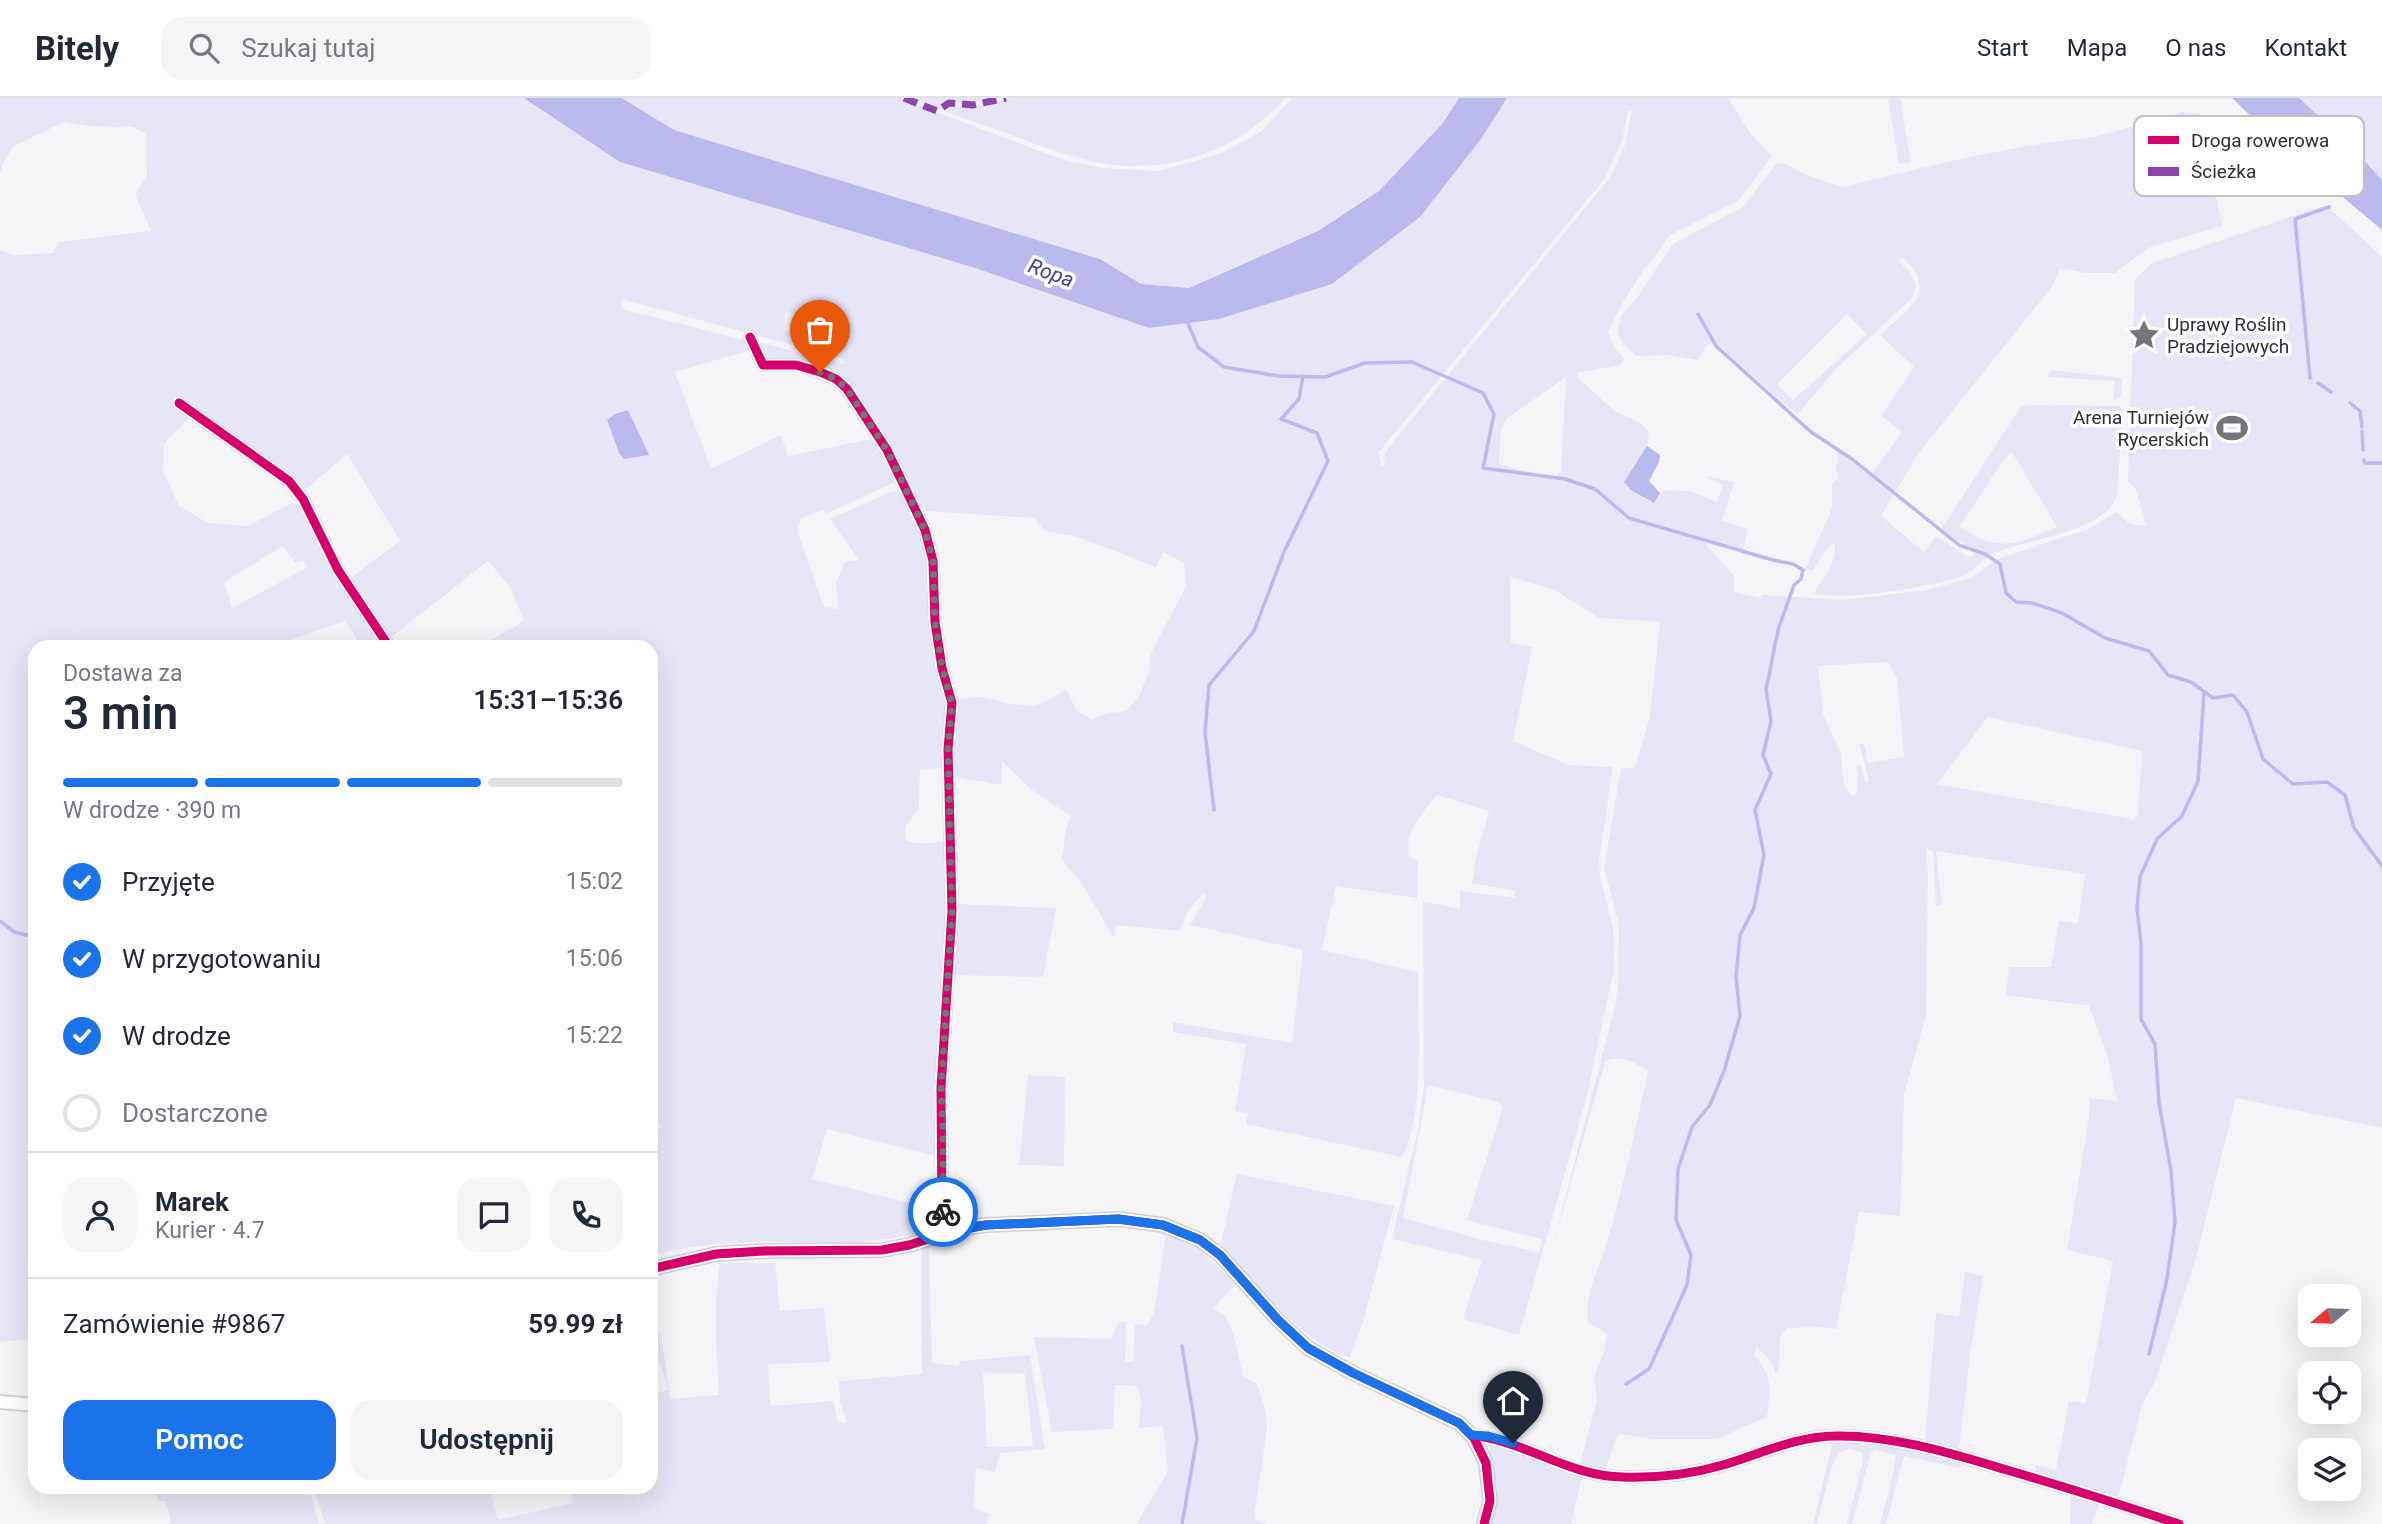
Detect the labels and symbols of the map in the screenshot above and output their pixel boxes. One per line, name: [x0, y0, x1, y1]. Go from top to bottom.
legend: [2134, 116, 2364, 196]
text: Droga rowerowa: [2191, 129, 2329, 152]
text: Ścieżka: [2191, 160, 2256, 183]
water label: Ropa: [1025, 254, 1077, 292]
pin: [790, 300, 850, 372]
place label: Uprawy Roślin Pradziejowych: [2167, 313, 2289, 358]
place icon: Uprawy Roślin Pradziejowych: [2127, 318, 2161, 352]
place label: Arena Turniejów Rycerskich: [2073, 406, 2209, 451]
sports icon: Arena Turniejów Rycerskich: [2215, 411, 2249, 445]
courier: [908, 1177, 978, 1247]
north arrow: [2298, 1284, 2361, 1348]
pin: [1483, 1371, 1543, 1443]

